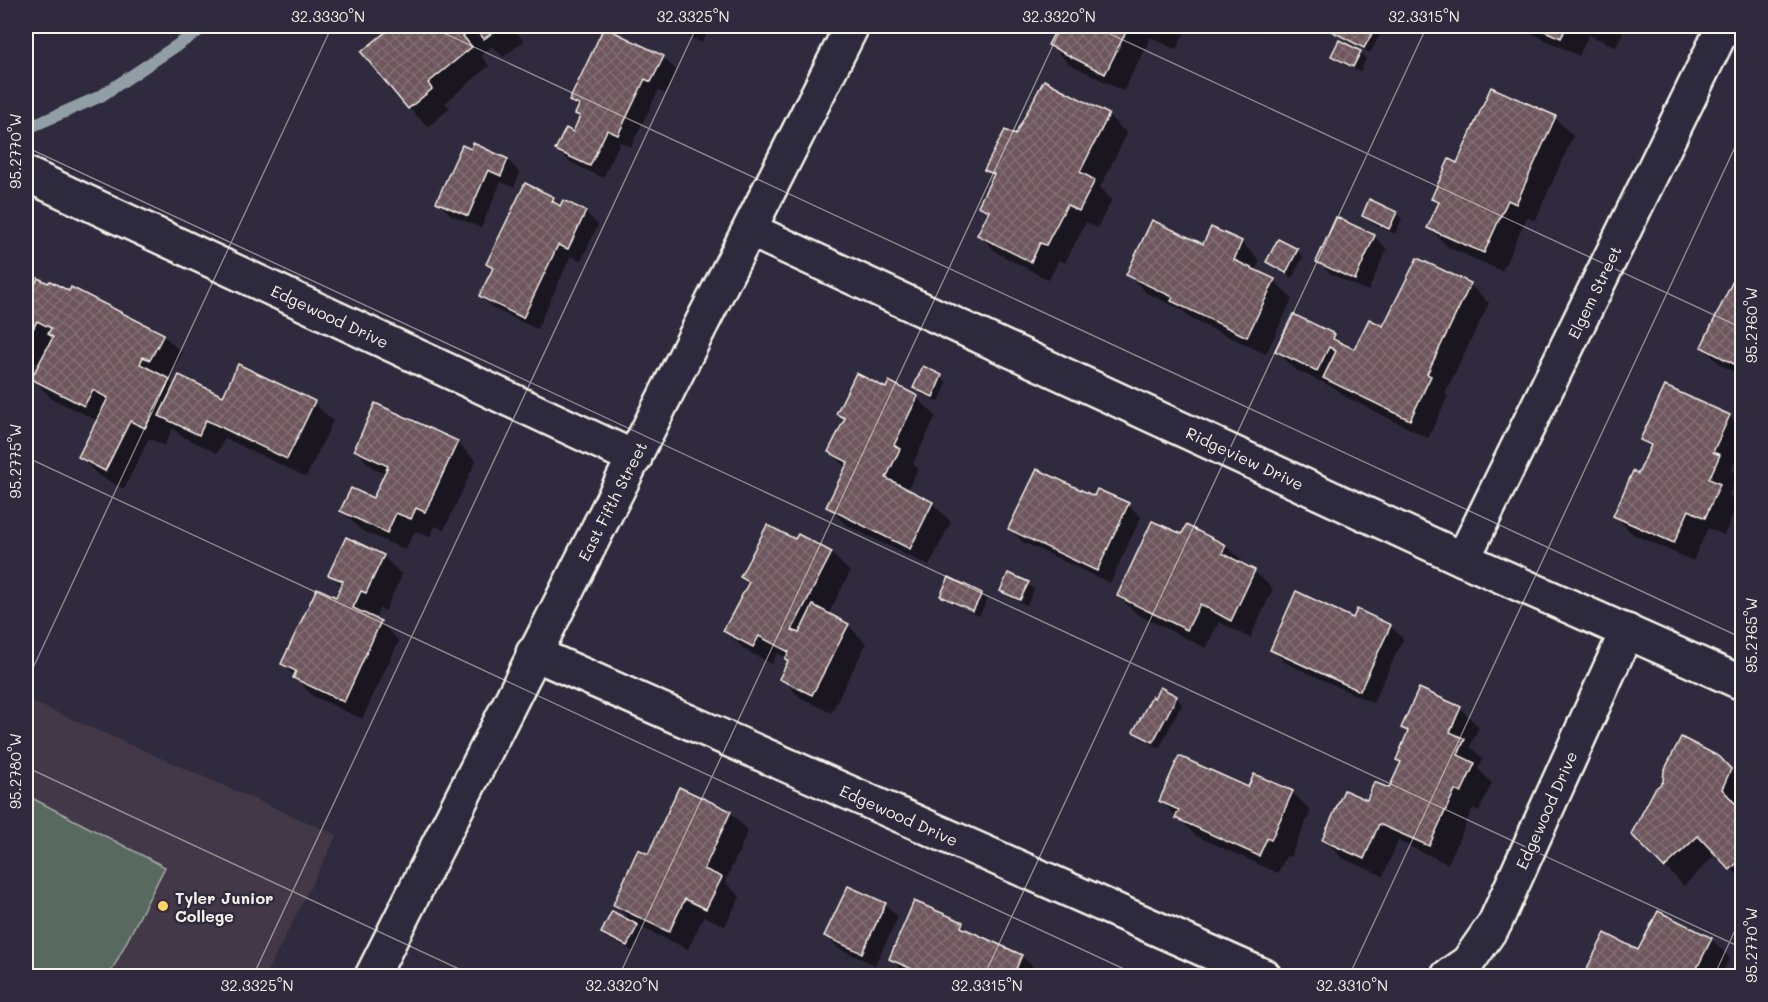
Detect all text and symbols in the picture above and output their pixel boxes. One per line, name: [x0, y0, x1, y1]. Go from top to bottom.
text: 32.3330°N: [291, 6, 365, 26]
text: 32.3325°N: [656, 6, 730, 26]
text: 32.3320°N: [1022, 6, 1096, 26]
text: 32.3315°N: [1388, 6, 1460, 26]
text: 95.2770°W: [5, 113, 25, 189]
street label: Elgem Street: [1562, 242, 1626, 342]
street label: Edgewood Drive: [268, 280, 392, 352]
text: 95.2760°W: [1741, 287, 1761, 363]
street label: Ridgeview Drive: [1183, 422, 1307, 494]
text: 95.2775°W: [5, 424, 25, 498]
street label: East Fifth Street: [573, 438, 651, 564]
text: 95.2765°W: [1741, 597, 1761, 673]
text: 95.2780°W: [5, 733, 25, 809]
street label: Edgewood Drive: [1510, 748, 1582, 872]
street label: Edgewood Drive: [837, 779, 961, 851]
place label: Tyler Junior College: [175, 887, 273, 926]
marker: Tyler Junior College: [156, 899, 170, 913]
text: 95.2770°W: [1741, 907, 1761, 983]
text: 32.3325°N: [220, 975, 294, 995]
text: 32.3320°N: [585, 975, 659, 995]
text: 32.3315°N: [951, 975, 1023, 995]
text: 32.3310°N: [1316, 975, 1388, 995]

